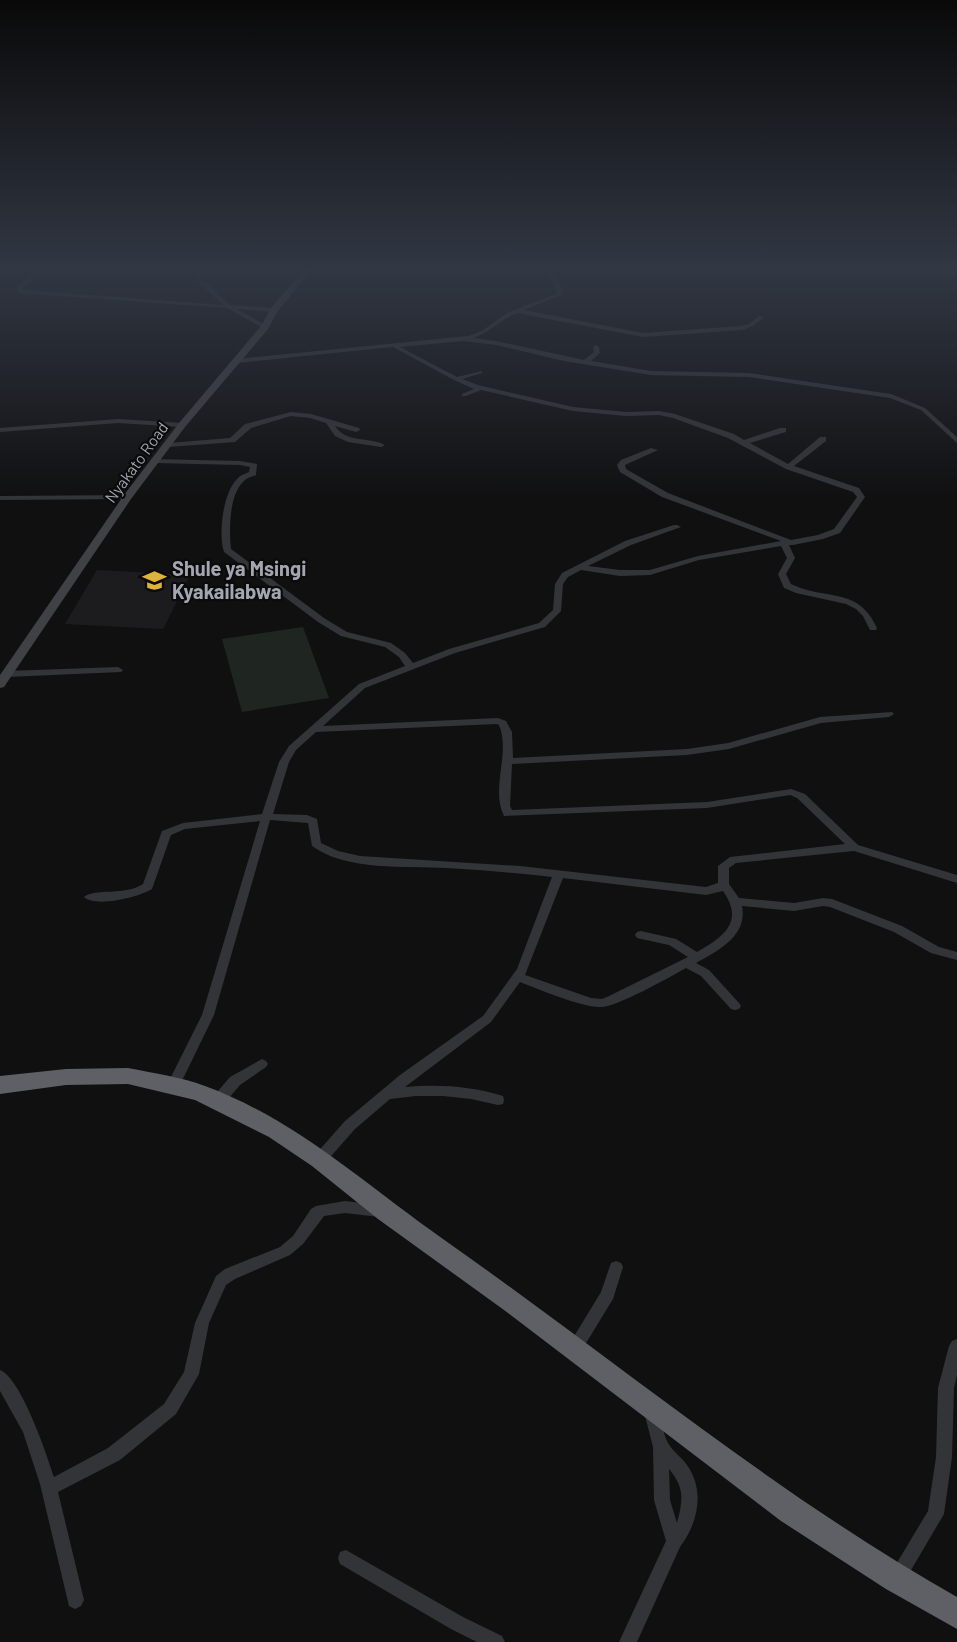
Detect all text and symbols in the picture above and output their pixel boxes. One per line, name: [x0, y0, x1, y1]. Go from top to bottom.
street label: Nyakato Road: [100, 418, 172, 506]
place label: Shule ya Msingi Kyakailabwa: [172, 556, 306, 603]
school or university icon: Shule ya Msingi Kyakailabwa: [141, 567, 167, 593]

